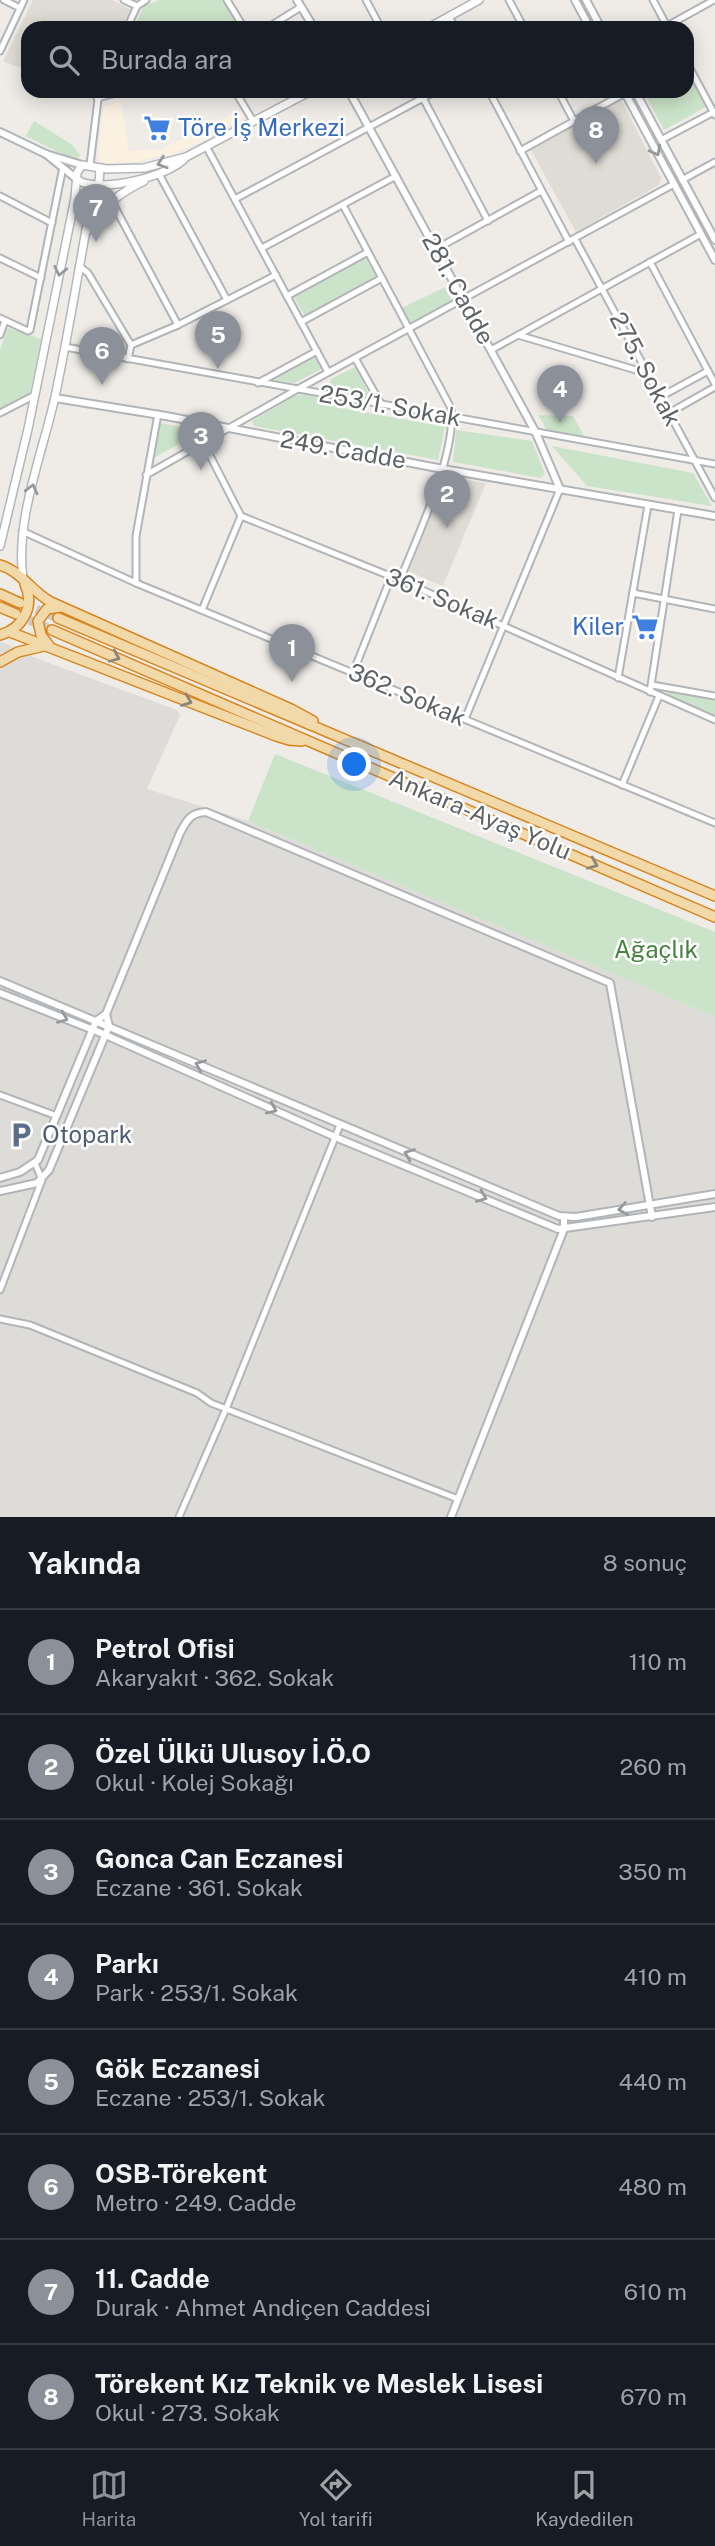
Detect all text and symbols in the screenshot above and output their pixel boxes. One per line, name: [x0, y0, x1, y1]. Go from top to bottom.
search box: [21, 21, 694, 98]
icon: search: [45, 41, 83, 79]
text: Burada ara: [101, 44, 232, 75]
pin: 8: [573, 106, 619, 164]
supermarket icon: Töre İş Merkezi: [142, 113, 172, 143]
place label: Töre İş Merkezi: [178, 113, 345, 141]
one-way arrow: [648, 144, 661, 156]
one-way arrow: [157, 155, 169, 170]
pin: 7: [73, 184, 119, 242]
street label: 281. Cadde: [417, 228, 501, 349]
one-way arrow: [53, 265, 68, 277]
street label: 275. Sokak: [604, 307, 688, 430]
pin: 5: [195, 311, 241, 369]
pin: 6: [79, 327, 125, 385]
pin: 4: [537, 365, 583, 423]
street label: 253/1. Sokak: [317, 379, 463, 431]
pin: 3: [178, 412, 224, 470]
street label: 249. Cadde: [278, 424, 408, 474]
pin: 2: [424, 470, 470, 528]
one-way arrow: [24, 483, 39, 495]
street label: 361. Sokak: [382, 562, 503, 634]
place label: Kiler: [572, 612, 624, 640]
supermarket icon: Kiler: [630, 612, 660, 642]
pin: 1: [269, 624, 315, 682]
one-way arrow: [108, 649, 120, 663]
street label: 362. Sokak: [344, 657, 470, 731]
one-way arrow: [181, 693, 193, 707]
your location: [337, 747, 371, 781]
street label: Ankara-Ayaş Yolu: [385, 763, 575, 865]
one-way arrow: [586, 856, 599, 870]
park label: Ağaçlık: [614, 935, 698, 963]
one-way arrow: [57, 1010, 69, 1024]
one-way arrow: [194, 1059, 207, 1073]
one-way arrow: [265, 1101, 277, 1115]
parking icon: Otopark: [6, 1120, 36, 1150]
place label: Otopark: [42, 1120, 132, 1148]
one-way arrow: [404, 1148, 416, 1162]
one-way arrow: [474, 1189, 487, 1203]
one-way arrow: [617, 1201, 629, 1216]
text: Yakında: [28, 1545, 141, 1581]
text: 8 sonuç: [603, 1549, 687, 1576]
text: Petrol Ofisi: [95, 1633, 235, 1664]
text: 1: [46, 1648, 56, 1675]
text: 110 m: [629, 1648, 687, 1675]
text: Akaryakıt · 362. Sokak: [95, 1664, 334, 1691]
text: Özel Ülkü Ulusoy İ.Ö.O: [95, 1738, 371, 1769]
text: 2: [44, 1753, 58, 1780]
text: 260 m: [620, 1753, 687, 1780]
text: Okul · Kolej Sokağı: [95, 1769, 294, 1796]
text: Gonca Can Eczanesi: [95, 1843, 343, 1874]
text: 3: [43, 1858, 59, 1885]
text: 350 m: [618, 1858, 687, 1885]
text: Eczane · 361. Sokak: [95, 1874, 303, 1901]
text: Parkı: [95, 1948, 159, 1979]
text: 4: [43, 1963, 59, 1990]
text: 410 m: [624, 1963, 687, 1990]
text: Park · 253/1. Sokak: [95, 1979, 298, 2006]
text: Gök Eczanesi: [95, 2053, 260, 2084]
text: 5: [43, 2068, 59, 2095]
text: 440 m: [619, 2068, 687, 2095]
text: Eczane · 253/1. Sokak: [95, 2084, 325, 2111]
text: OSB-Törekent: [95, 2158, 267, 2189]
text: 6: [43, 2173, 59, 2200]
text: 480 m: [618, 2173, 687, 2200]
text: Metro · 249. Cadde: [95, 2189, 297, 2216]
text: 11. Cadde: [95, 2263, 210, 2294]
text: 7: [44, 2278, 58, 2305]
text: 610 m: [624, 2278, 687, 2305]
text: Durak · Ahmet Andiçen Caddesi: [95, 2294, 431, 2321]
text: Törekent Kız Teknik ve Meslek Lisesi: [95, 2368, 543, 2399]
text: 8: [43, 2383, 59, 2410]
text: 670 m: [620, 2383, 687, 2410]
text: Okul · 273. Sokak: [95, 2399, 280, 2426]
tab: Harita: [81, 2466, 136, 2530]
tab: Yol tarifi: [299, 2466, 373, 2530]
tab: Kaydedilen: [535, 2466, 634, 2530]

